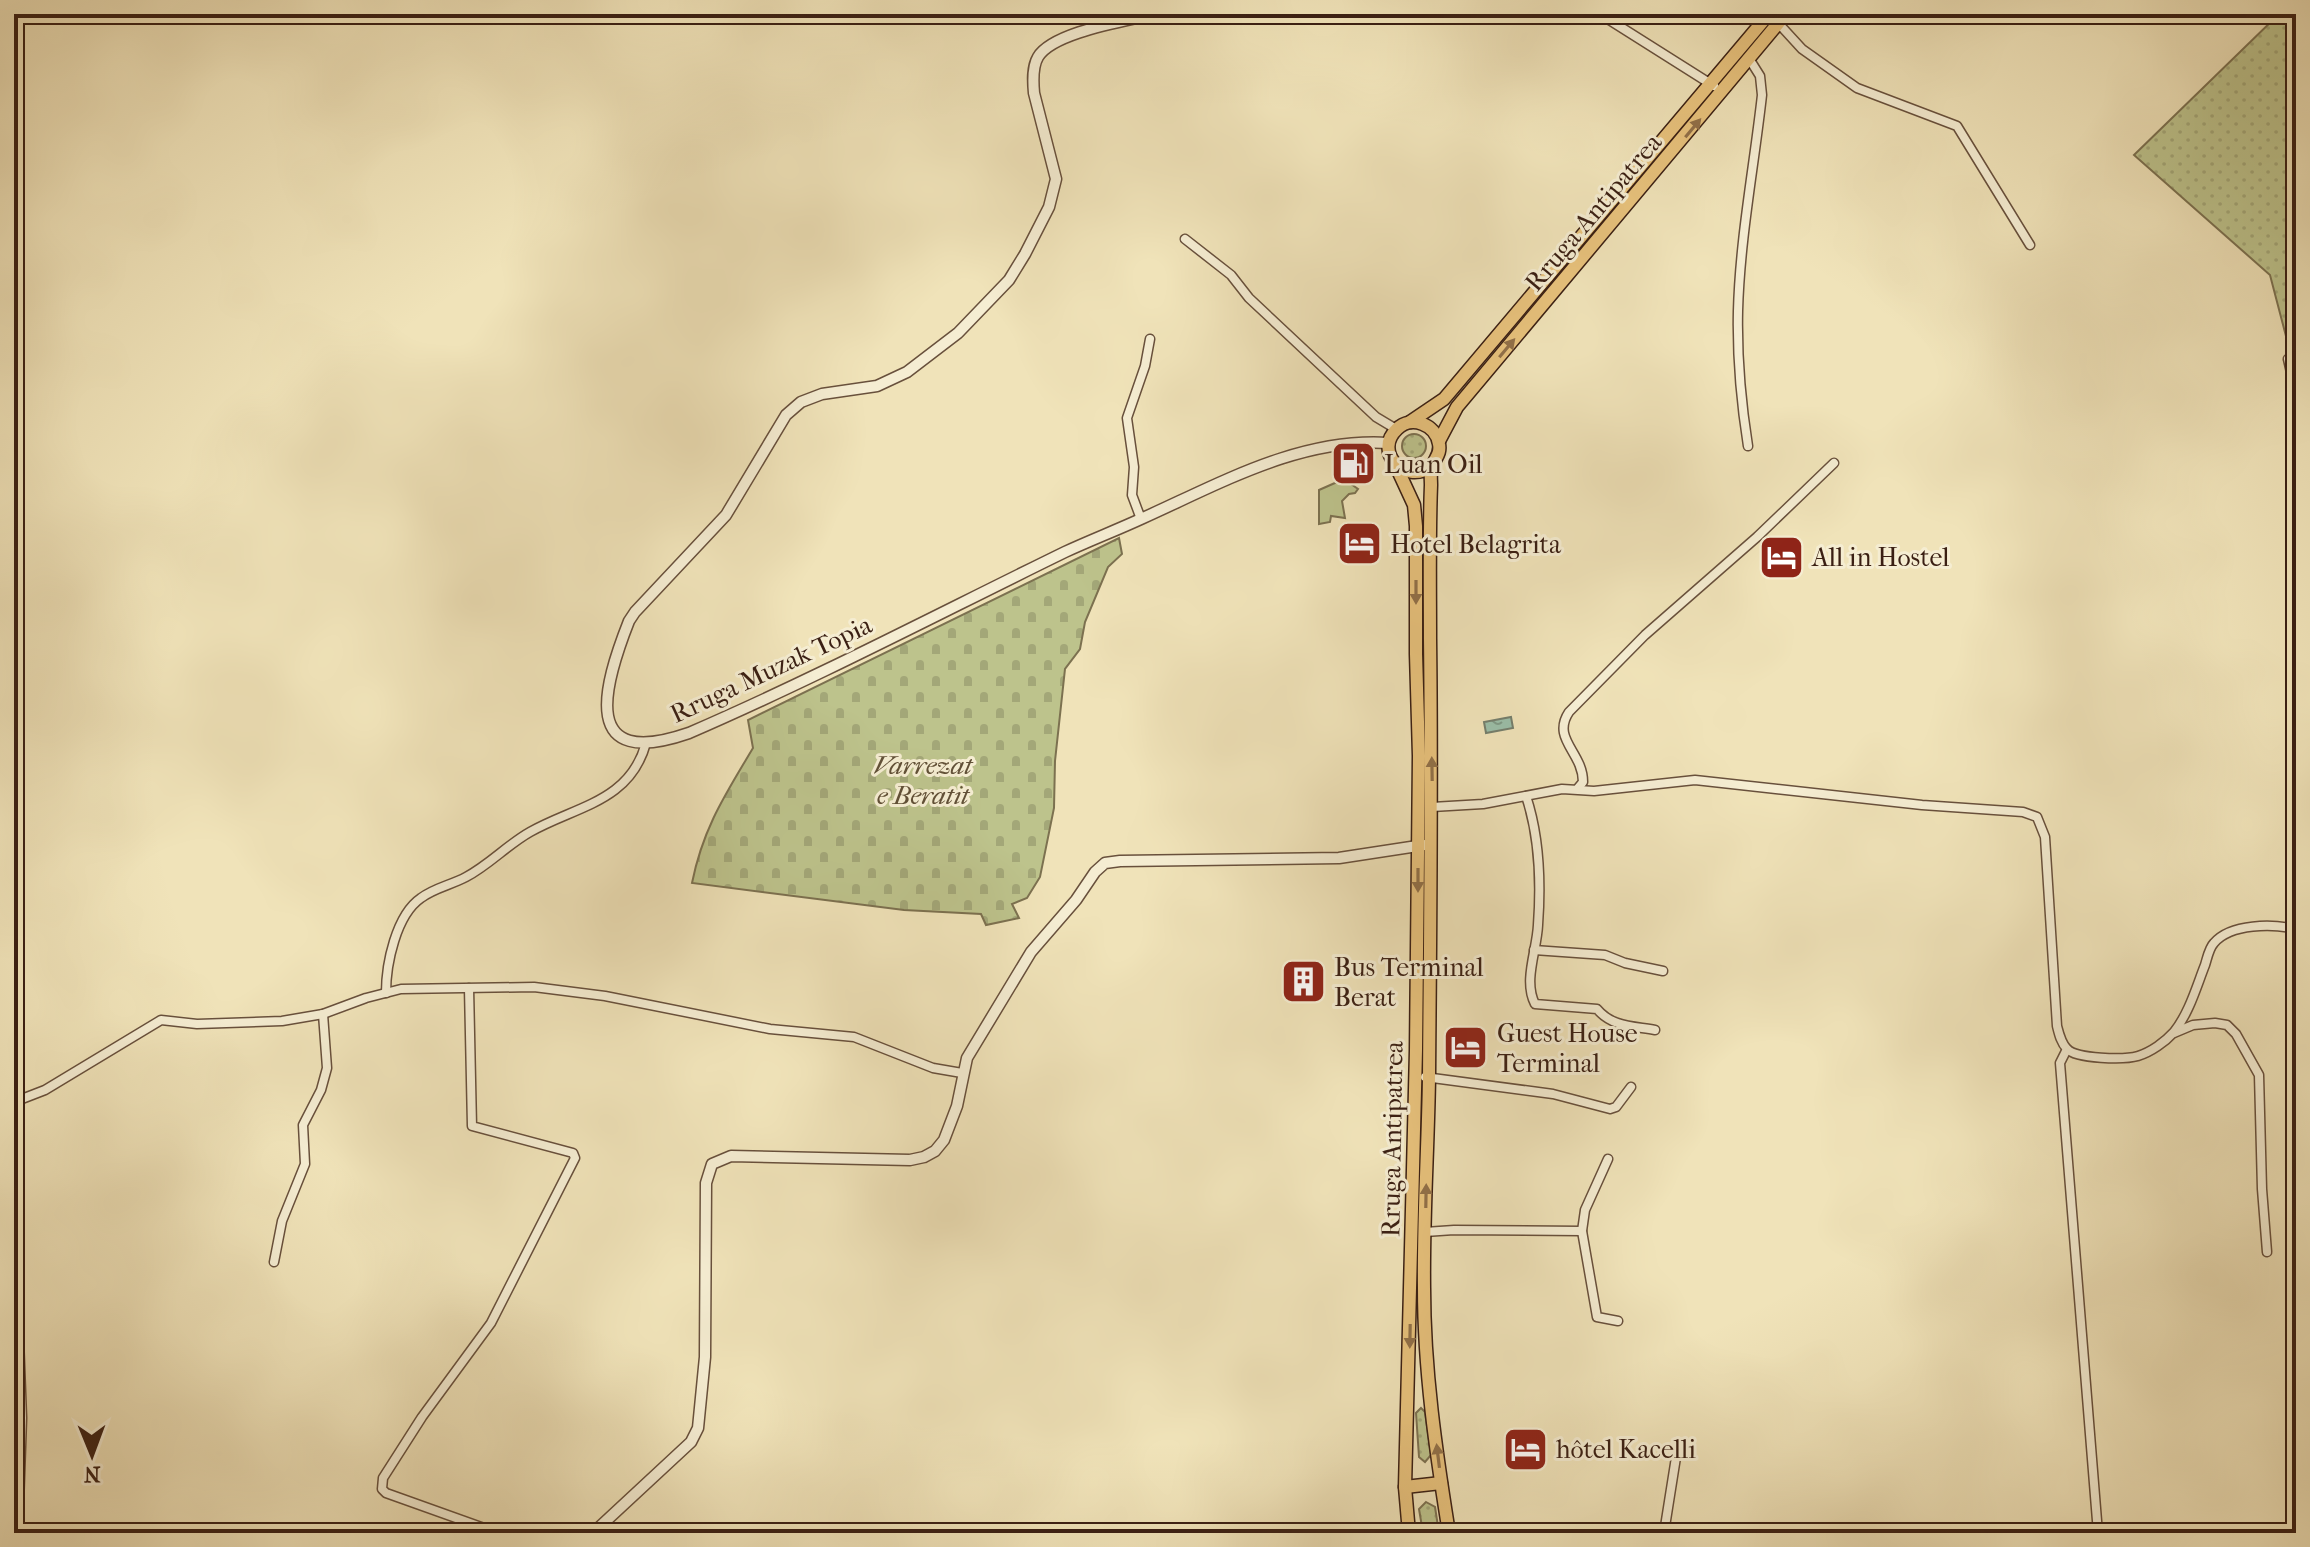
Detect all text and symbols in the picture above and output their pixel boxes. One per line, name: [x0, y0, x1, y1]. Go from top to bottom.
one-way arrow: [1684, 118, 1701, 138]
street label: Rruga Antipatrea: [1518, 126, 1669, 297]
one-way arrow: [1498, 338, 1515, 358]
fuel station icon: Luan Oil: [1329, 440, 1377, 488]
place label: Luan Oil: [1384, 449, 1483, 480]
hotel icon: Hotel Belagrita: [1335, 520, 1383, 568]
place label: Hotel Belagrita: [1390, 529, 1562, 560]
hotel icon: All in Hostel: [1757, 533, 1805, 581]
place label: All in Hostel: [1811, 542, 1949, 573]
one-way arrow: [1410, 580, 1422, 605]
street label: Rruga Muzak Topia: [665, 609, 878, 730]
park label: Varrezat e Beratit: [874, 750, 974, 811]
one-way arrow: [1425, 756, 1438, 781]
one-way arrow: [1411, 868, 1424, 893]
place label: Bus Terminal Berat: [1334, 952, 1484, 1013]
building icon: Bus Terminal Berat: [1279, 958, 1327, 1006]
place label: Guest House Terminal: [1497, 1018, 1638, 1079]
hotel icon: Guest House Terminal: [1442, 1024, 1490, 1072]
street label: Rruga Antipatrea: [1375, 1040, 1410, 1237]
one-way arrow: [1420, 1183, 1432, 1208]
one-way arrow: [1404, 1324, 1417, 1349]
north arrow: [52, 1415, 132, 1495]
hotel icon: hôtel Kacelli: [1501, 1425, 1549, 1473]
place label: hôtel Kacelli: [1556, 1434, 1696, 1465]
one-way arrow: [1431, 1443, 1444, 1468]
text: N: [83, 1461, 101, 1487]

